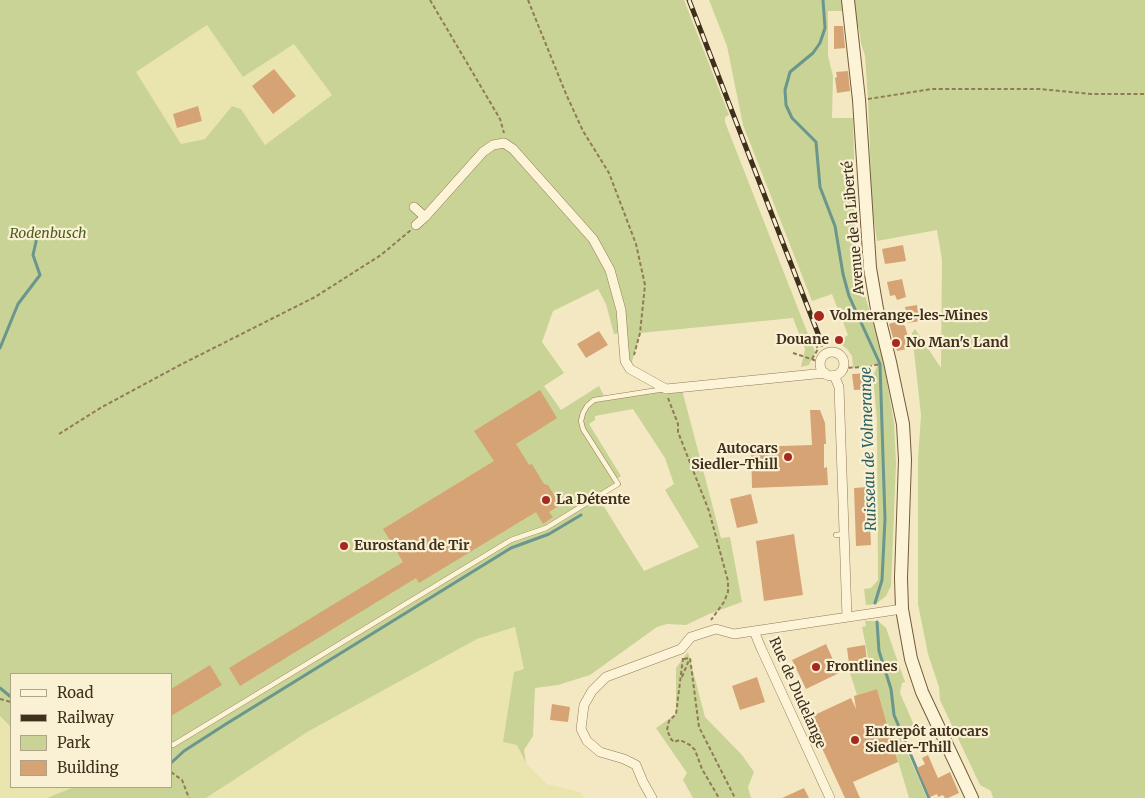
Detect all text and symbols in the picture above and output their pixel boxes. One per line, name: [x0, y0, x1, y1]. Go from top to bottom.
street label: Avenue de la Liberté: [840, 160, 868, 296]
park label: Rodenbusch: [9, 226, 87, 242]
place label: Volmerange-les-Mines: [830, 308, 988, 324]
marker: Volmerange-les-Mines: [812, 309, 826, 323]
place label: Douane: [776, 332, 829, 348]
marker: Douane: [833, 334, 845, 346]
place label: No Man's Land: [906, 335, 1008, 351]
marker: No Man's Land: [890, 337, 902, 349]
water label: Ruisseau de Volmerange: [857, 367, 881, 531]
place label: Autocars Siedler-Thill: [691, 441, 778, 474]
marker: Autocars Siedler-Thill: [782, 451, 794, 463]
place label: La Détente: [556, 492, 630, 508]
marker: La Détente: [540, 494, 552, 506]
place label: Eurostand de Tir: [354, 538, 470, 554]
marker: Eurostand de Tir: [338, 540, 350, 552]
street label: Rue de Dudelange: [765, 635, 829, 751]
place label: Frontlines: [826, 659, 898, 675]
marker: Frontlines: [810, 661, 822, 673]
legend: [10, 673, 172, 788]
text: Road: [57, 683, 93, 702]
text: Railway: [57, 708, 114, 727]
place label: Entrepôt autocars Siedler-Thill: [865, 724, 988, 756]
text: Park: [57, 733, 90, 752]
marker: Entrepôt autocars Siedler-Thill: [849, 734, 861, 746]
text: Building: [57, 758, 119, 777]

